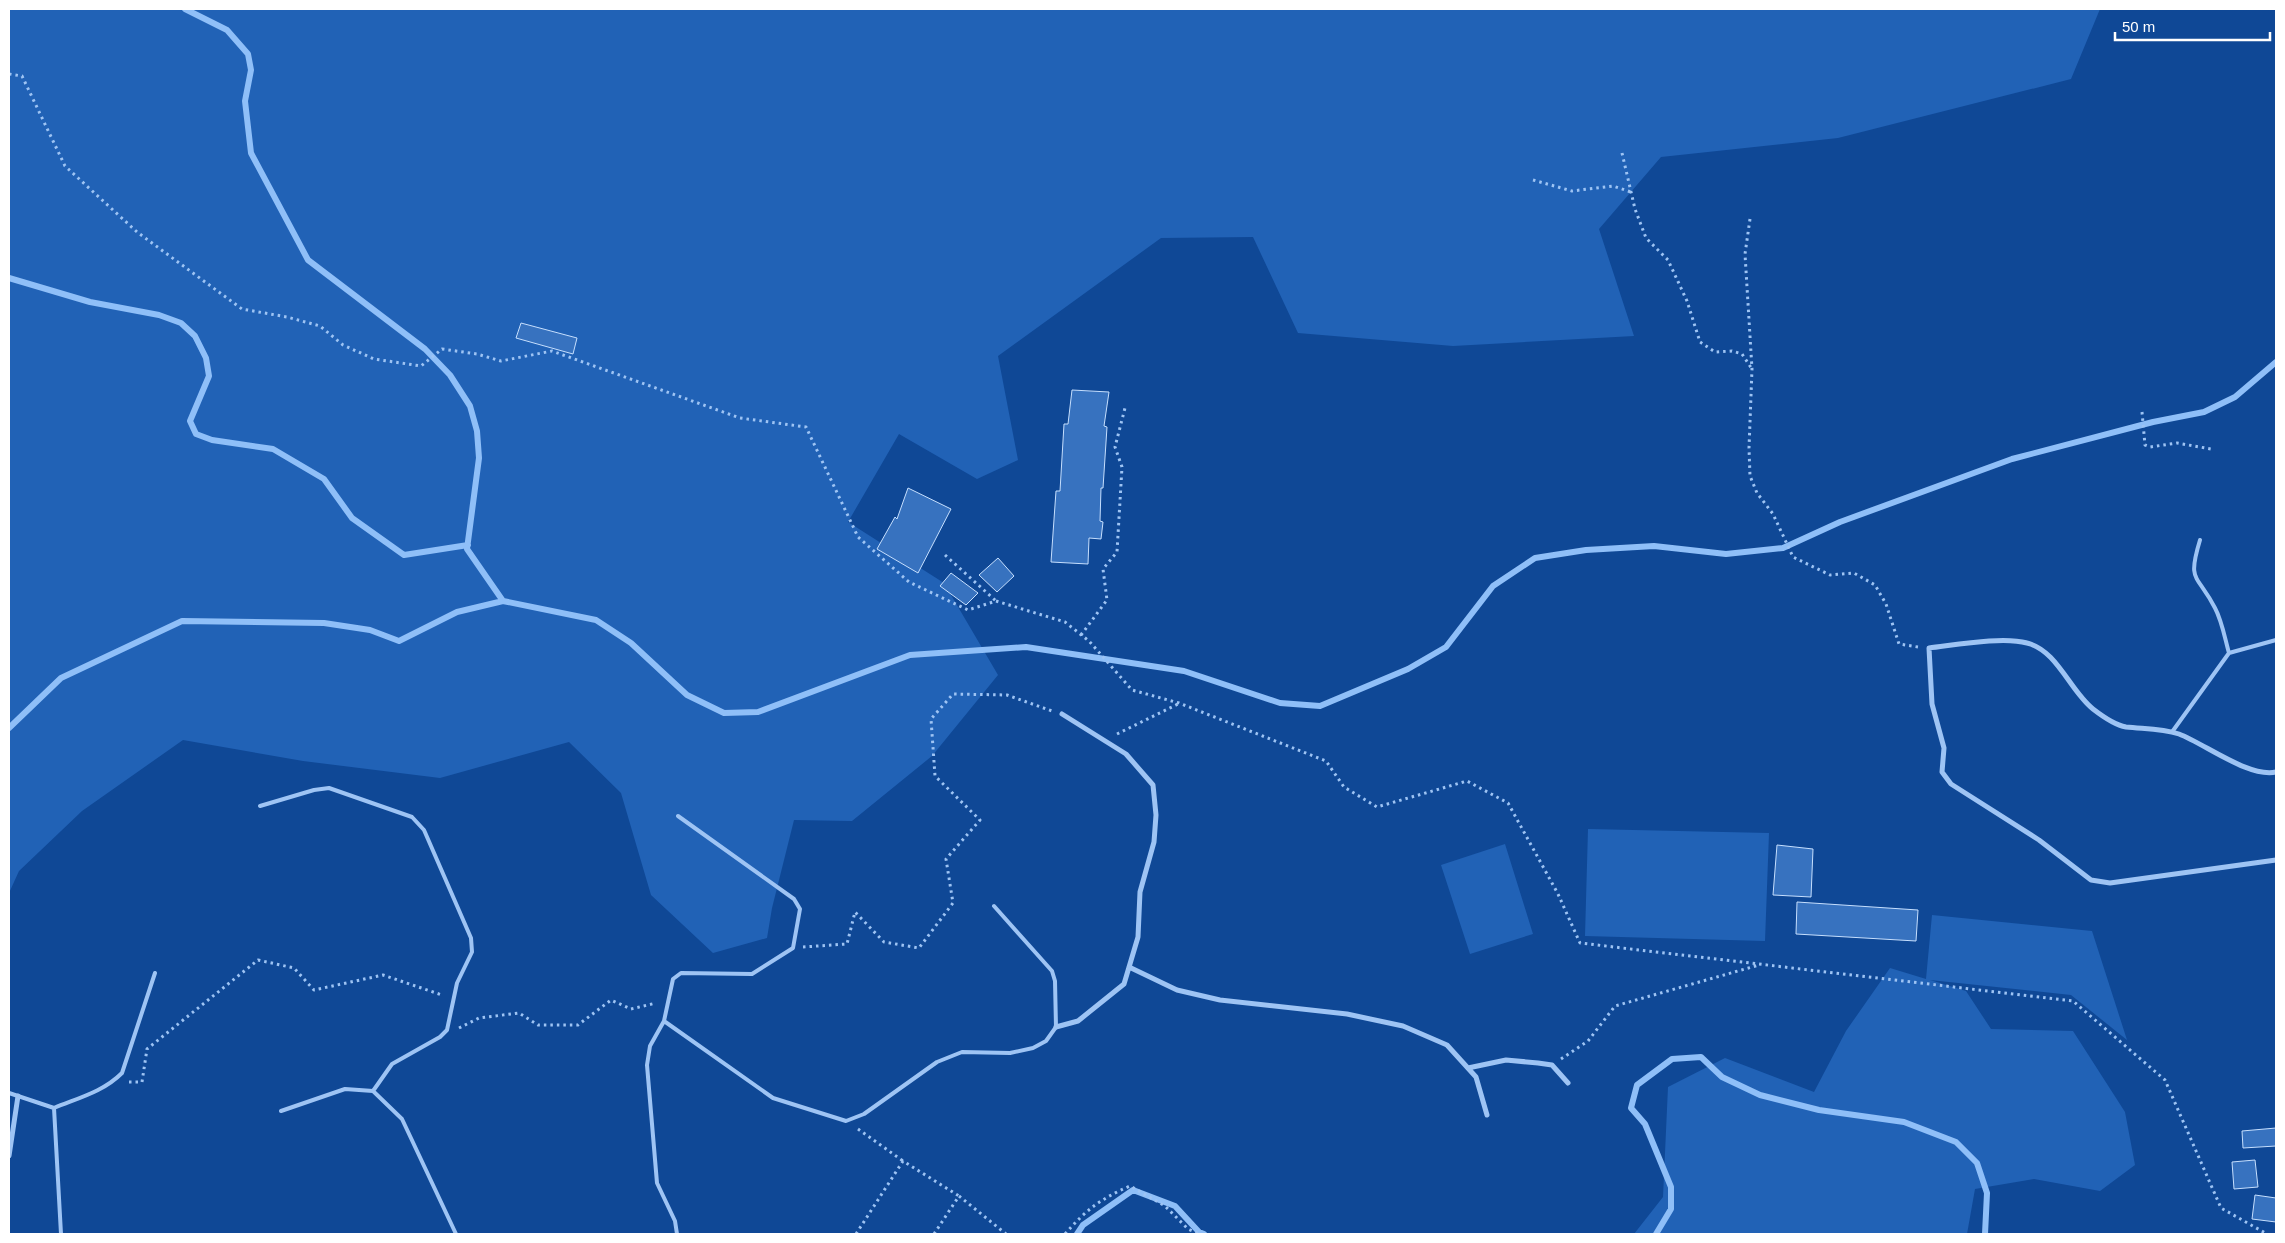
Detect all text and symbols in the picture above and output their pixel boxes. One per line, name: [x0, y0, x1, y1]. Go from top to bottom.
scale bar: [2115, 10, 2270, 42]
text: 50 m: [2122, 18, 2155, 35]

